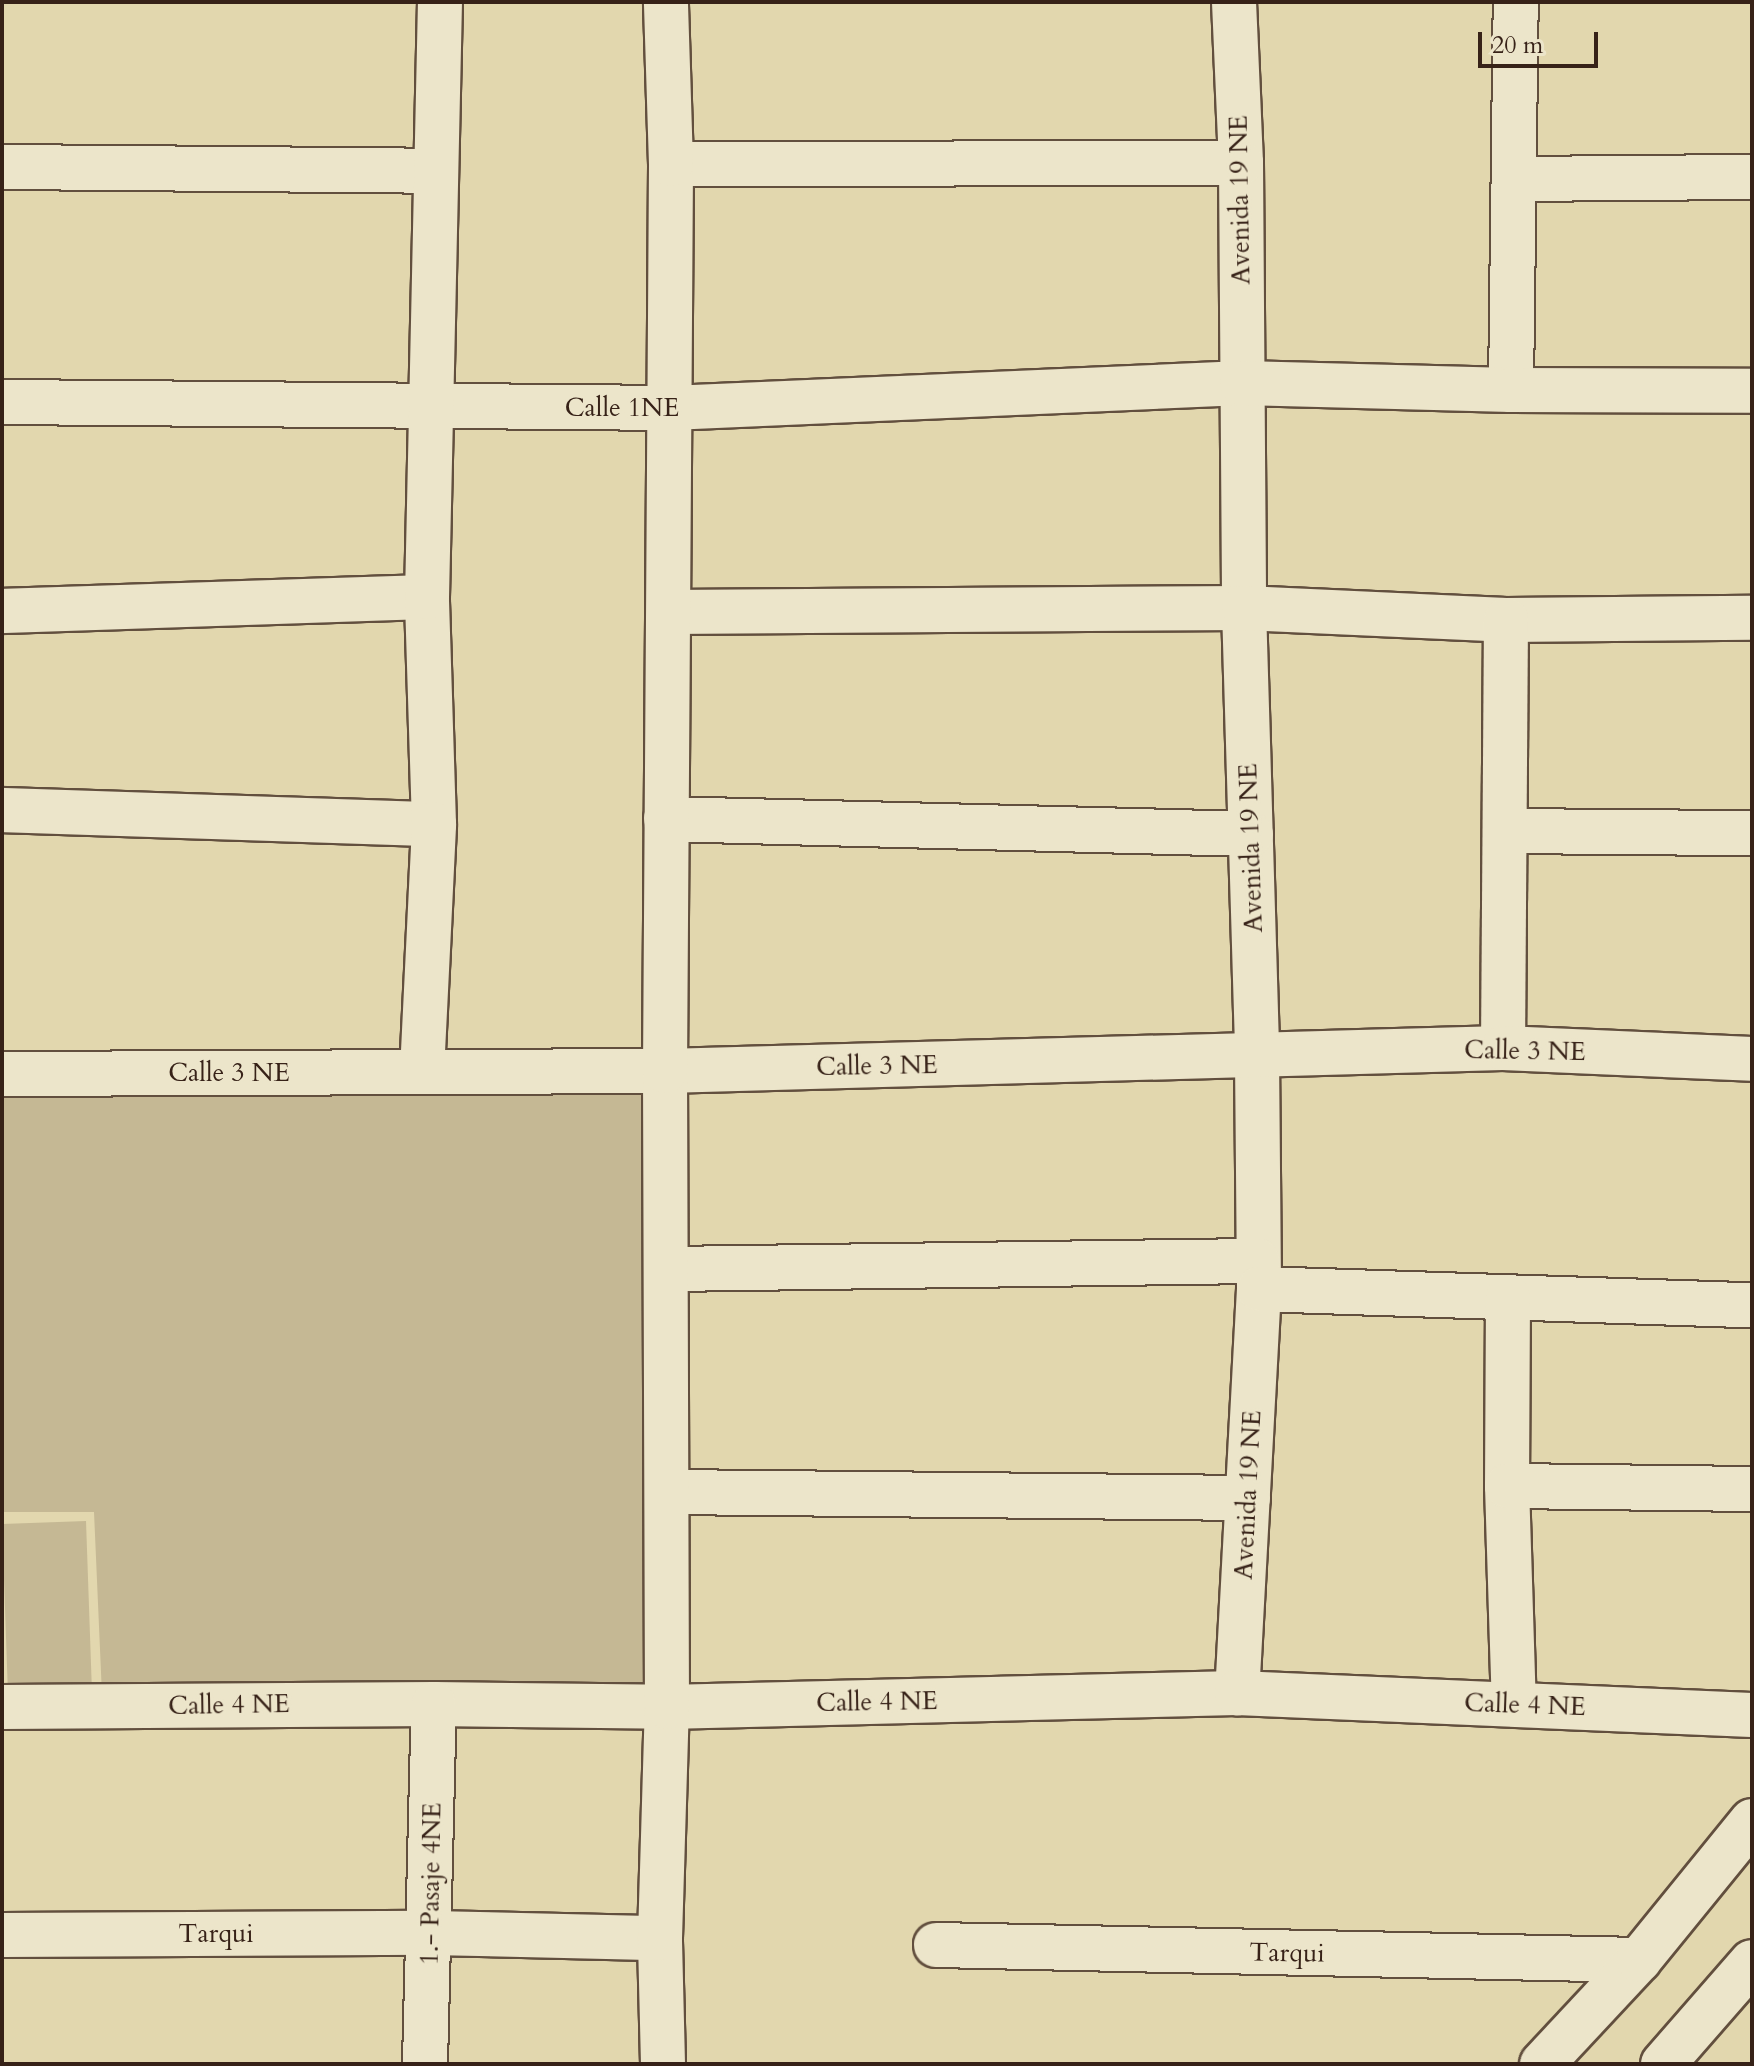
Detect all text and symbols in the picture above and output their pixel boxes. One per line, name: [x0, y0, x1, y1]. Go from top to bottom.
scale bar: [1482, 16, 1602, 66]
text: 20 m: [1492, 29, 1543, 62]
street label: Avenida 19 NE: [1223, 115, 1257, 285]
street label: Calle 1NE: [565, 392, 679, 424]
street label: Avenida 19 NE: [1232, 763, 1270, 933]
street label: Calle 3 NE: [1464, 1034, 1586, 1068]
street label: Calle 3 NE: [816, 1049, 938, 1083]
street label: Calle 3 NE: [168, 1057, 290, 1089]
street label: Avenida 19 NE: [1228, 1410, 1268, 1580]
street label: Calle 4 NE: [816, 1685, 938, 1719]
street label: Calle 4 NE: [1464, 1687, 1586, 1723]
street label: Calle 4 NE: [168, 1688, 290, 1722]
street label: 1.- Pasaje 4NE: [414, 1802, 448, 1966]
street label: Tarqui: [178, 1918, 254, 1950]
street label: Tarqui: [1249, 1937, 1325, 1969]

